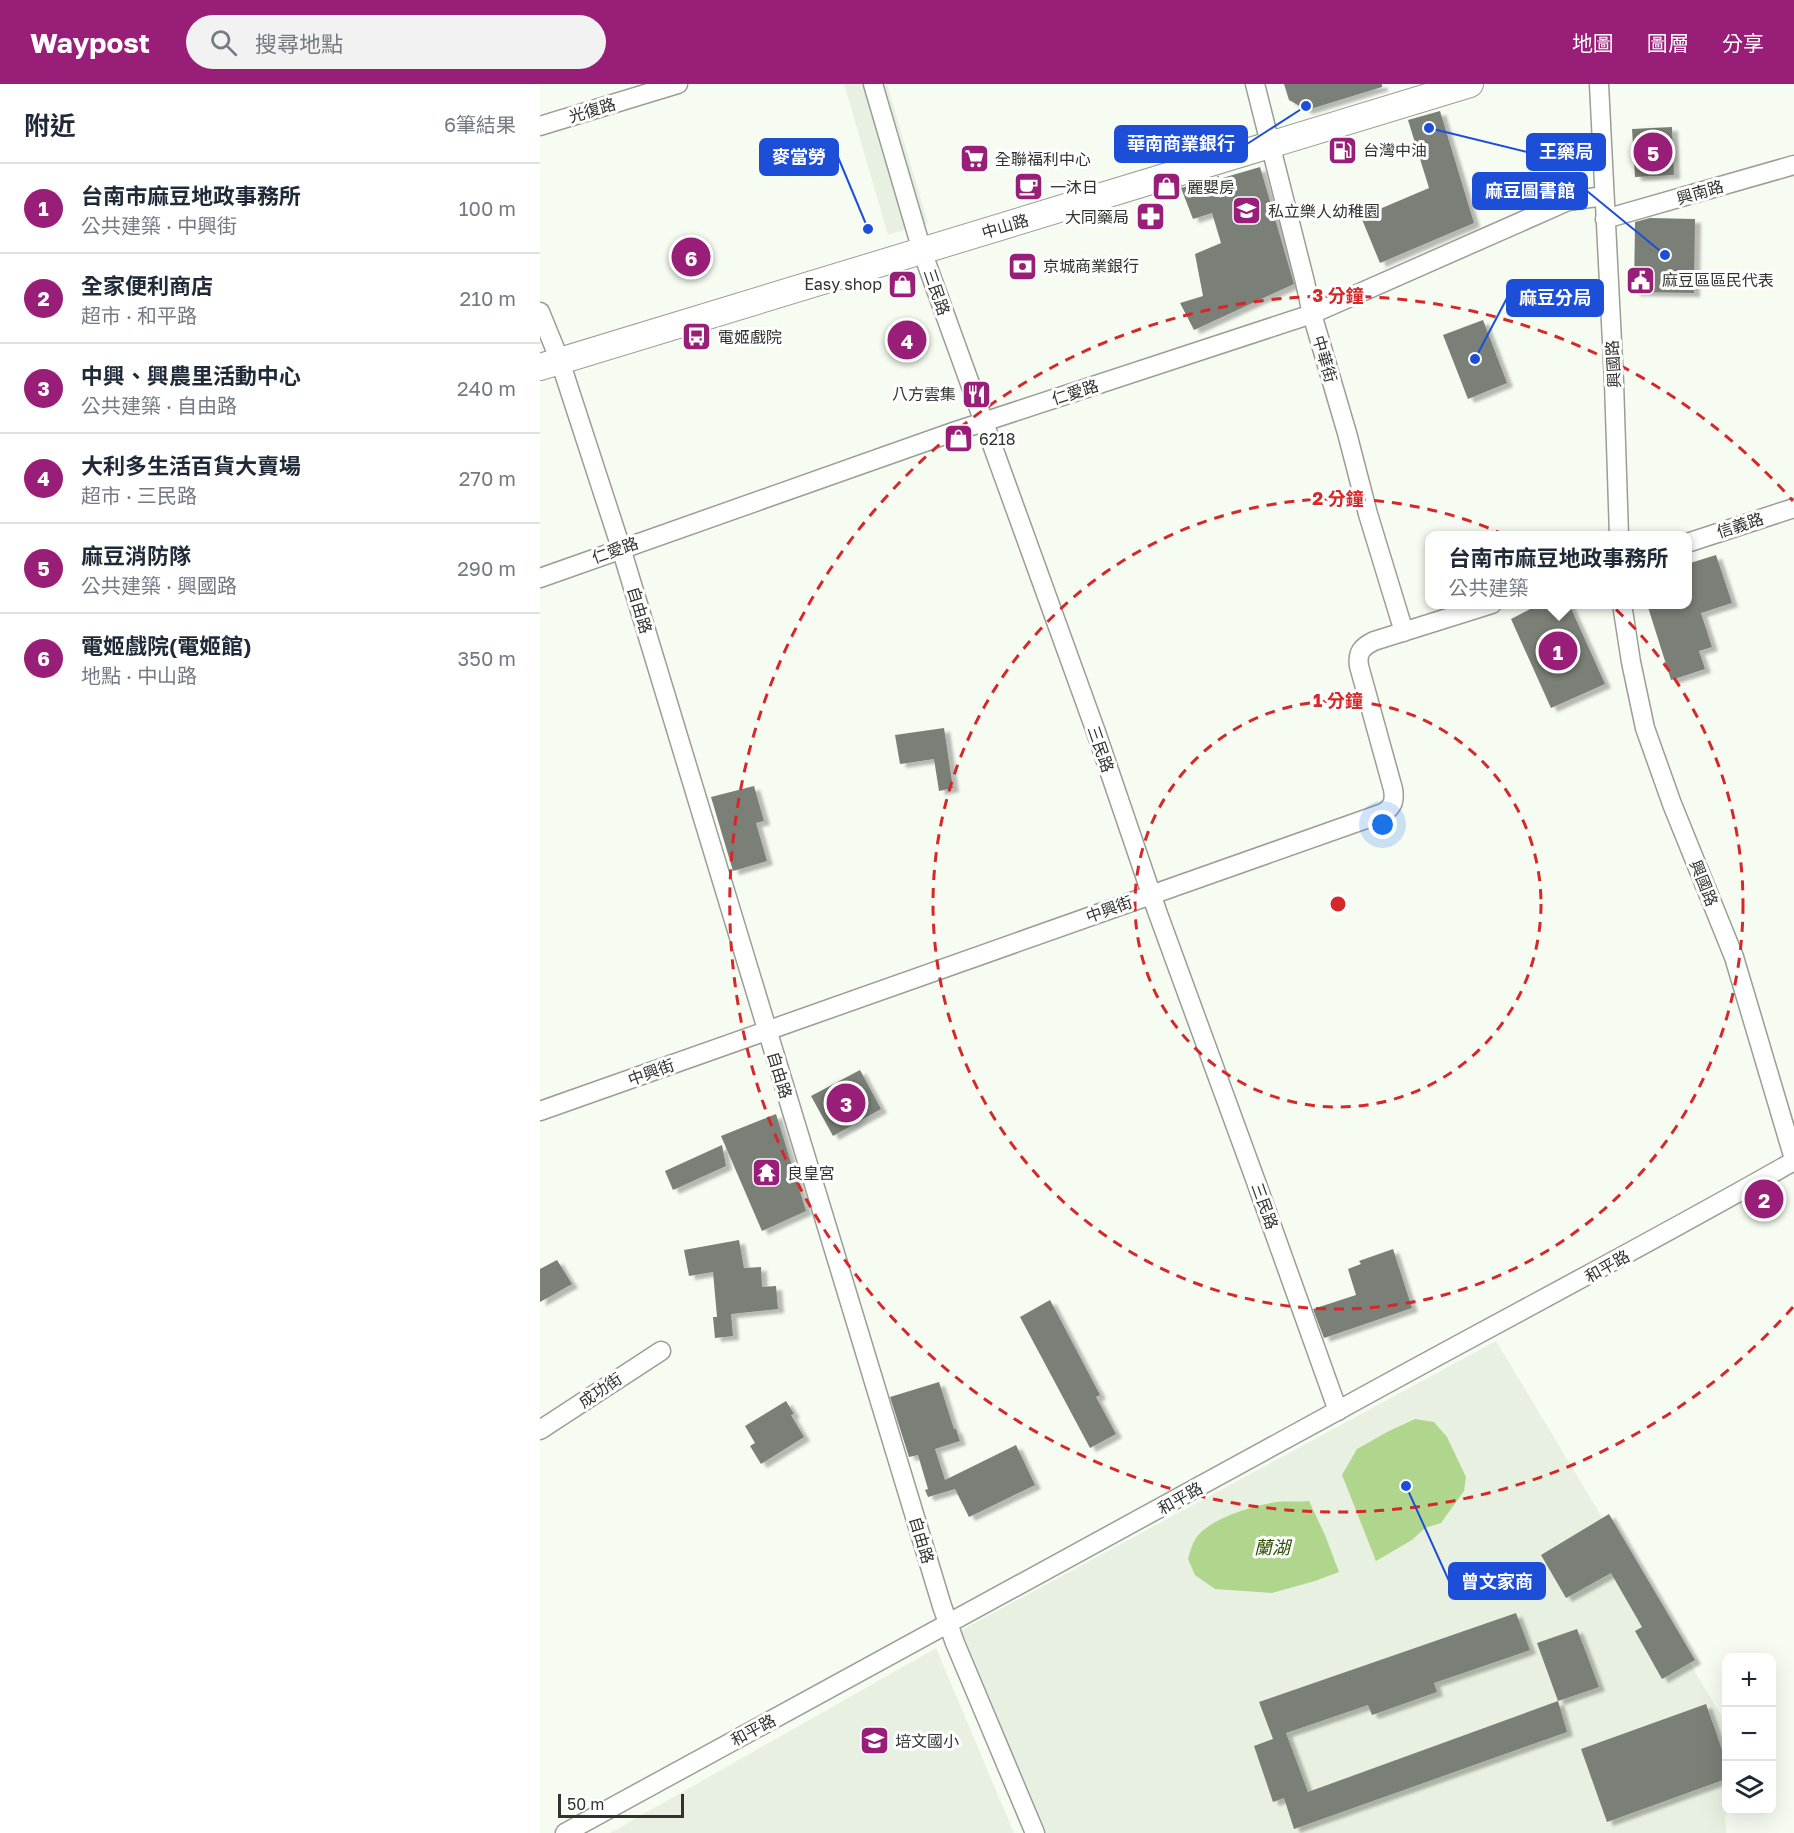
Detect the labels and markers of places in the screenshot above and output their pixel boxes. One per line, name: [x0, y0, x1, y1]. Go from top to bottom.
callout: 華南商業銀行: [1115, 126, 1247, 162]
pin: 5: [1634, 130, 1672, 174]
fuel station icon: 台灣中油: [1326, 134, 1358, 166]
callout: 王藥局: [1527, 134, 1605, 170]
callout: 麥當勞: [760, 139, 838, 175]
place label: 台灣中油: [1363, 140, 1427, 160]
supermarket icon: 全聯福利中心: [958, 143, 990, 175]
place label: 全聯福利中心: [995, 149, 1091, 169]
cafe icon: 一沐日: [1013, 171, 1045, 203]
shop icon: 麗嬰房: [1150, 171, 1182, 203]
callout: 麻豆圖書館: [1473, 173, 1587, 209]
place label: 一沐日: [1050, 177, 1098, 197]
place label: 麗嬰房: [1187, 177, 1235, 197]
school or university icon: 私立樂人幼稚園: [1231, 195, 1263, 227]
pharmacy icon: 大同藥局: [1134, 201, 1166, 233]
place label: 私立樂人幼稚園: [1268, 201, 1380, 221]
place label: 大同藥局: [1065, 207, 1129, 227]
pin: 6: [672, 234, 710, 279]
bank icon: 京城商業銀行: [1006, 250, 1038, 282]
place label: 京城商業銀行: [1043, 256, 1139, 276]
public building icon: 麻豆區區民代表: [1625, 264, 1657, 296]
shop icon: Easy shop: [887, 268, 919, 300]
place label: 麻豆區區民代表: [1662, 270, 1774, 290]
place label: Easy shop: [804, 274, 882, 294]
callout: 麻豆分局: [1507, 280, 1603, 316]
pin: 4: [888, 318, 926, 362]
bus stop icon: 電姬戲院: [681, 321, 713, 353]
place label: 電姬戲院: [718, 327, 782, 347]
restaurant icon: 八方雲集: [961, 378, 993, 410]
place label: 八方雲集: [892, 384, 956, 404]
shop icon: 6218: [942, 423, 974, 455]
place label: 6218: [979, 429, 1015, 449]
pin: 1: [1538, 628, 1578, 674]
centre of rings: [1328, 894, 1348, 914]
pin: 3: [826, 1080, 866, 1126]
temple icon: 良皇宮: [750, 1157, 782, 1189]
place label: 良皇宮: [787, 1163, 835, 1183]
pin: 2: [1744, 1176, 1784, 1222]
callout: 曾文家商: [1449, 1563, 1545, 1599]
school or university icon: 培文國小: [858, 1725, 890, 1757]
place label: 培文國小: [895, 1731, 959, 1751]

